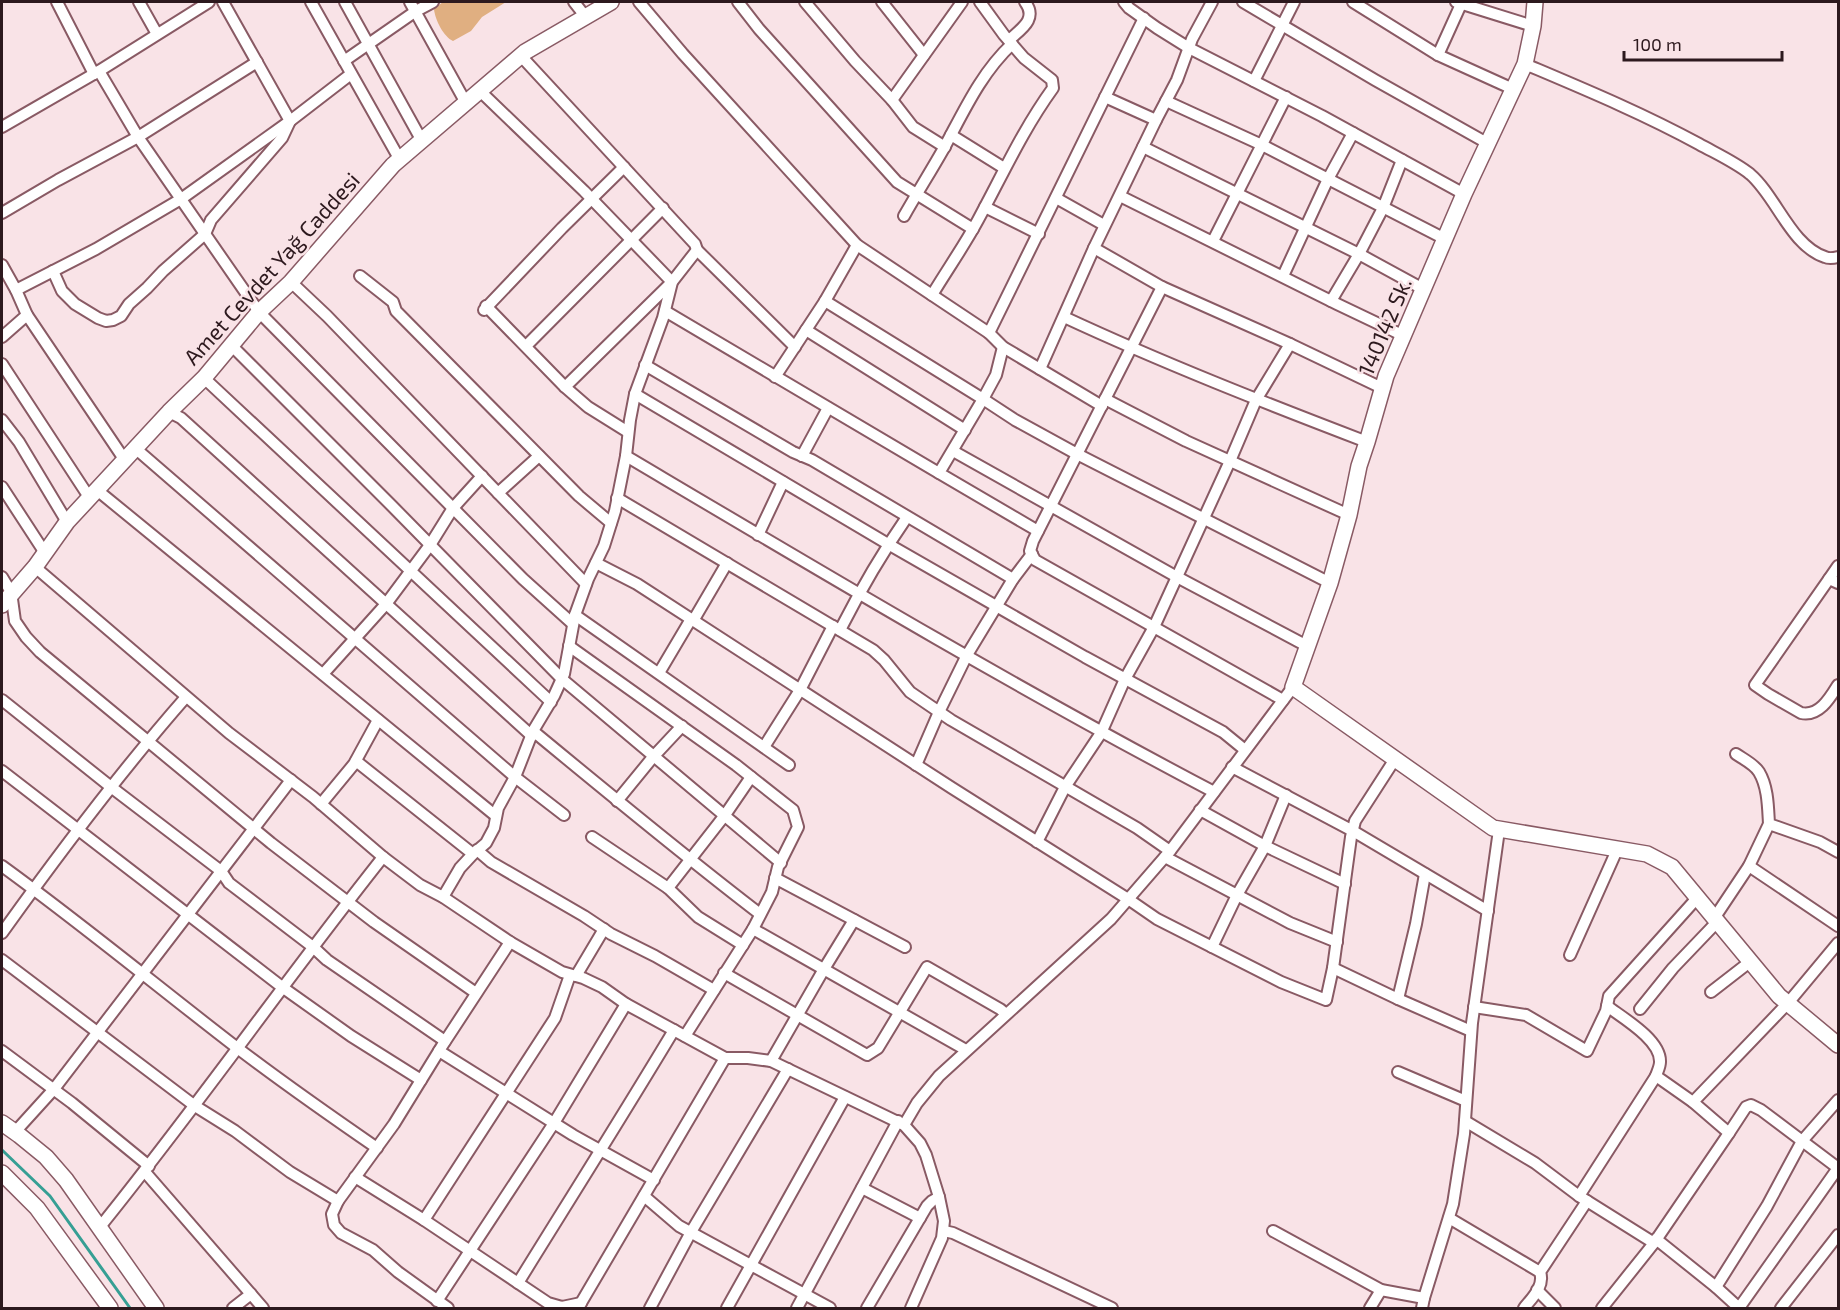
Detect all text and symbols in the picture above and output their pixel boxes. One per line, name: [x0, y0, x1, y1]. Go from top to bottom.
scale bar: [1624, 24, 1782, 62]
text: 100 m: [1633, 33, 1682, 55]
street label: Amet Cevdet Yağ Caddesi: [178, 166, 364, 370]
street label: 140142 Sk.: [1352, 273, 1416, 379]

